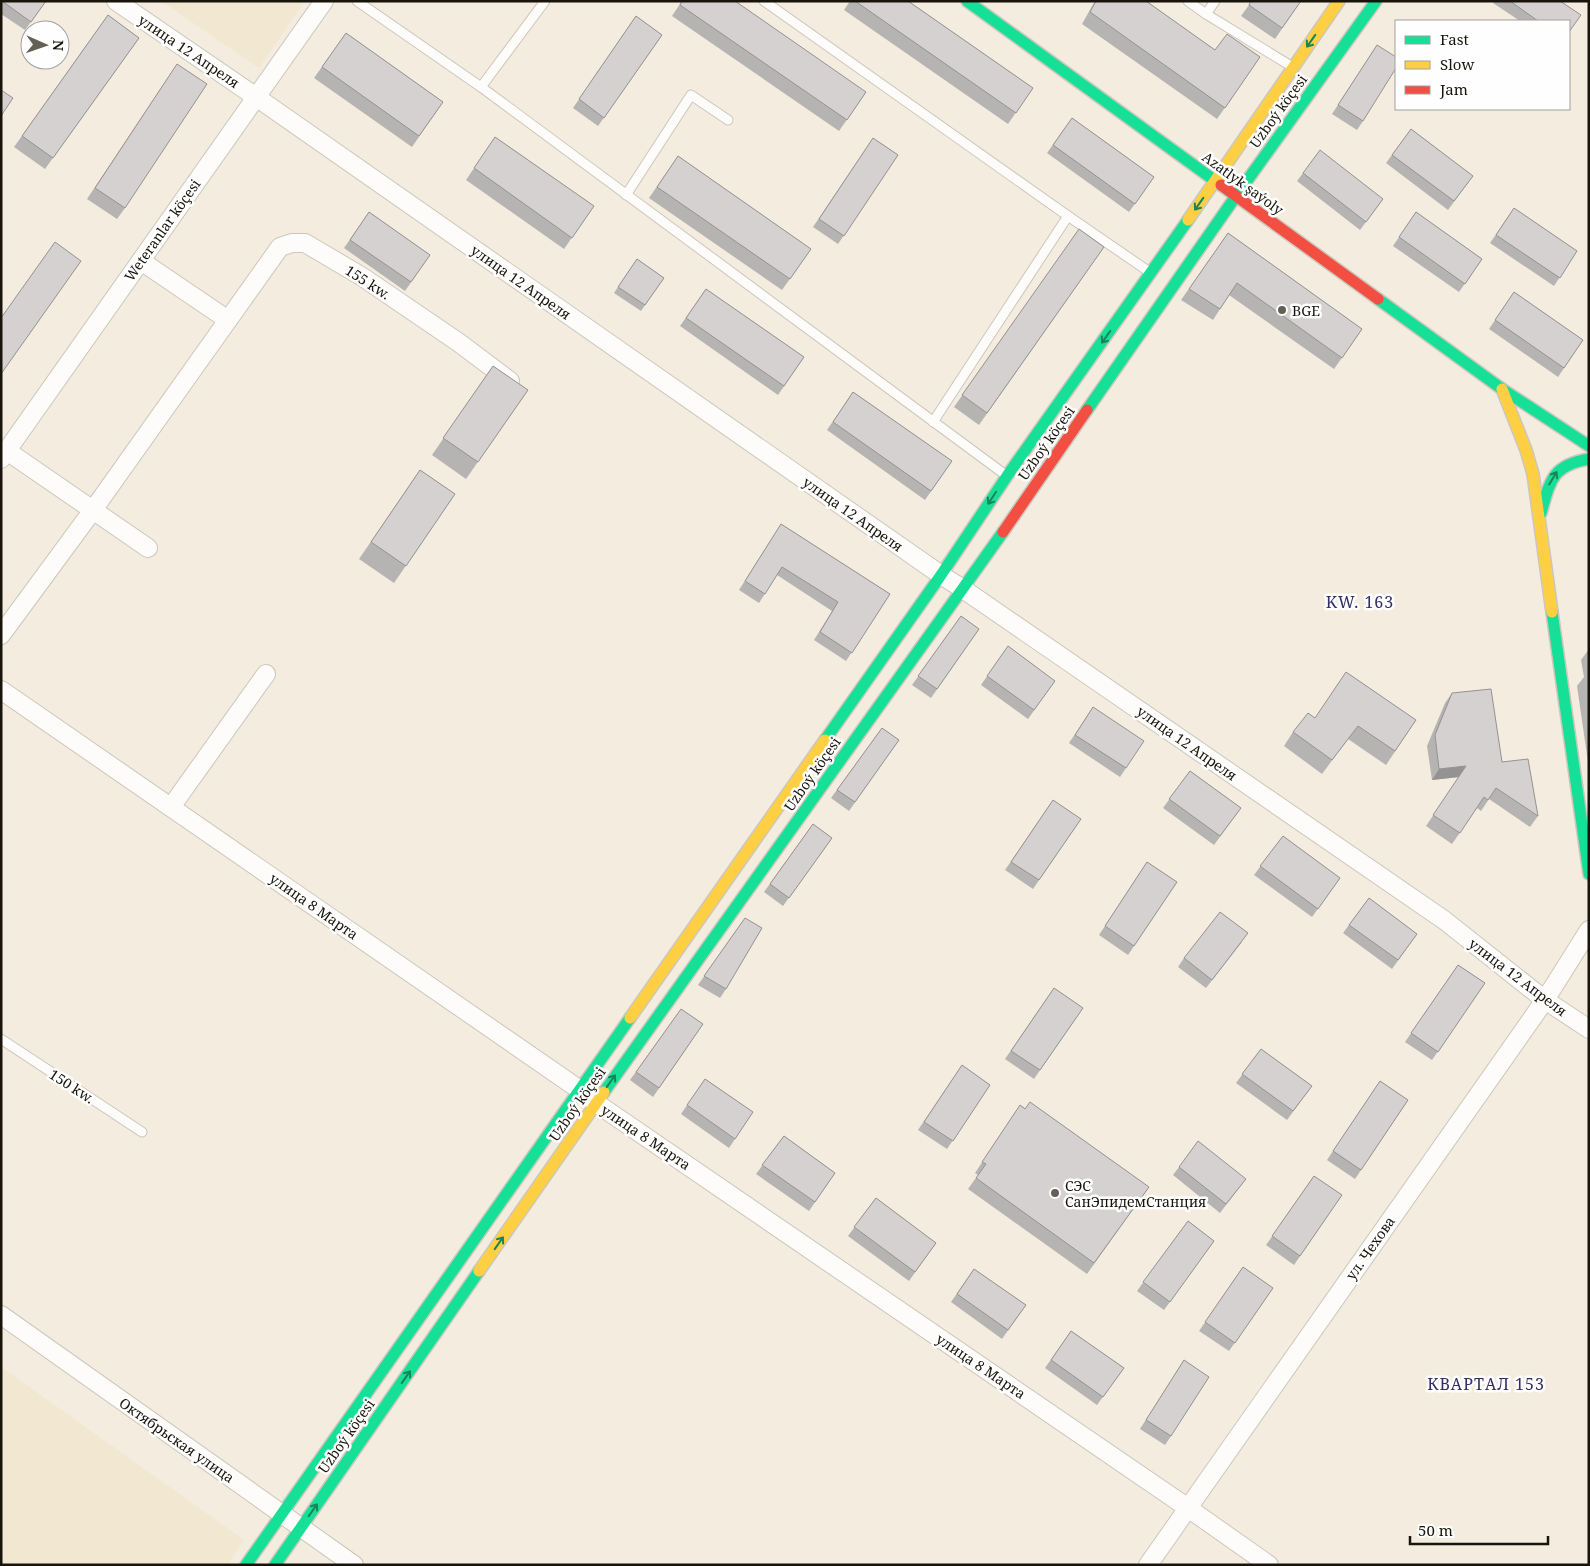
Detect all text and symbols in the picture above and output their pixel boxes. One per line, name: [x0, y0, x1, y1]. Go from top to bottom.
street label: улица 12 Апреля: [135, 10, 243, 92]
north arrow: [20, 20, 70, 70]
legend: [1395, 20, 1570, 110]
text: Fast: [1440, 29, 1469, 49]
one-way arrow: [1306, 34, 1316, 48]
text: N: [49, 40, 68, 51]
text: Slow: [1440, 54, 1474, 74]
street label: Uzboý köçesi: [1245, 70, 1311, 151]
text: Jam: [1439, 79, 1468, 99]
street label: Azatlyk şaýoly: [1199, 147, 1288, 219]
street label: Weteranlar köçesi: [120, 175, 205, 285]
one-way arrow: [1194, 197, 1204, 211]
street label: улица 12 Апреля: [467, 240, 575, 324]
street label: 155 kw.: [342, 260, 394, 304]
place label: BGE: [1292, 301, 1320, 320]
marker: BGE: [1276, 304, 1288, 316]
one-way arrow: [1101, 330, 1111, 344]
street label: Uzboý köçesi: [1013, 402, 1079, 484]
one-way arrow: [1548, 471, 1559, 485]
street label: улица 12 Апреля: [799, 472, 907, 556]
one-way arrow: [987, 491, 997, 505]
district label: KW. 163: [1326, 591, 1394, 613]
street label: улица 12 Апреля: [1133, 701, 1241, 785]
street label: Uzboý köçesi: [779, 733, 845, 815]
street label: улица 8 Марта: [266, 868, 362, 944]
street label: улица 12 Апреля: [1465, 934, 1571, 1020]
street label: Uzboý köçesi: [544, 1063, 610, 1145]
street label: 150 kw.: [46, 1064, 98, 1108]
one-way arrow: [606, 1075, 617, 1088]
street label: улица 8 Марта: [598, 1100, 694, 1174]
place label: СЭС СанЭпидемСтанция: [1065, 1176, 1206, 1211]
marker: СЭС СанЭпидемСтанция: [1049, 1187, 1061, 1199]
street label: ул. Чехова: [1341, 1212, 1399, 1284]
one-way arrow: [494, 1237, 504, 1251]
street label: улица 8 Марта: [933, 1329, 1029, 1403]
one-way arrow: [401, 1370, 411, 1384]
district label: КВАРТАЛ 153: [1427, 1373, 1545, 1395]
street label: Октябрьская улица: [116, 1393, 238, 1487]
street label: Uzboý köçesi: [313, 1395, 379, 1477]
one-way arrow: [308, 1503, 318, 1517]
scale bar: [1410, 1514, 1548, 1546]
text: 50 m: [1418, 1520, 1453, 1540]

